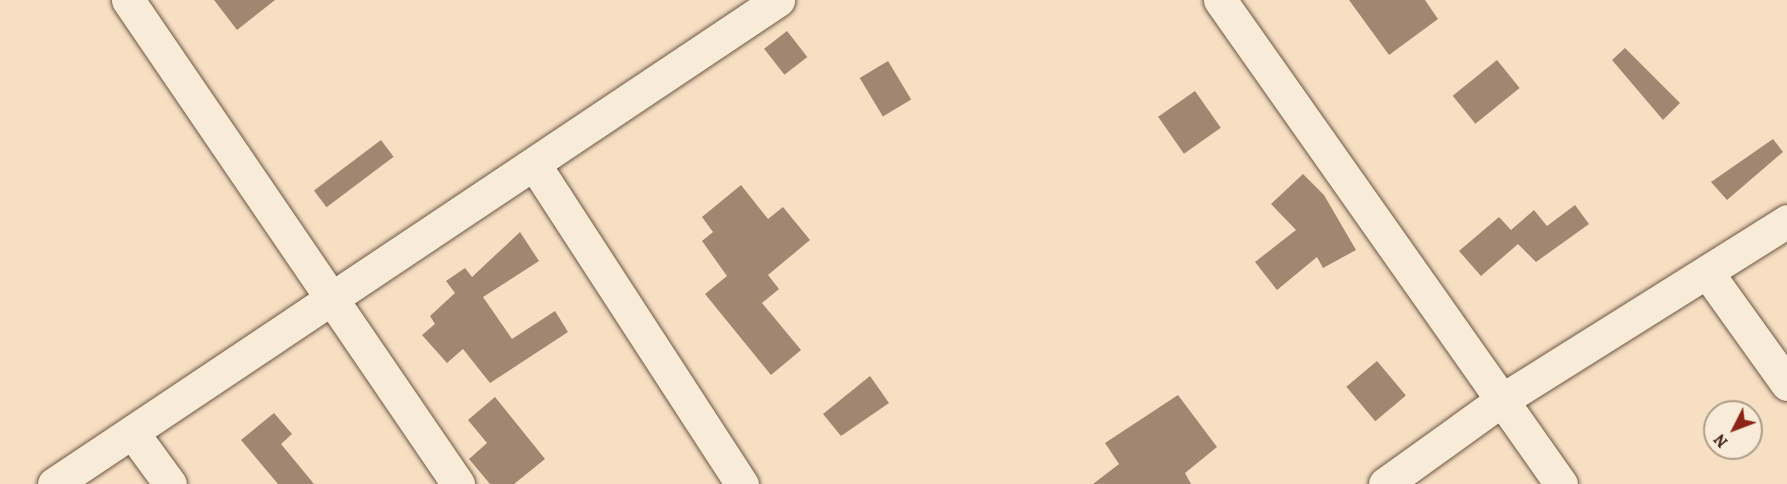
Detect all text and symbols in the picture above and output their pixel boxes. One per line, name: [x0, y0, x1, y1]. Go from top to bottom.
north arrow: [1703, 400, 1763, 460]
text: N: [1709, 429, 1733, 452]

